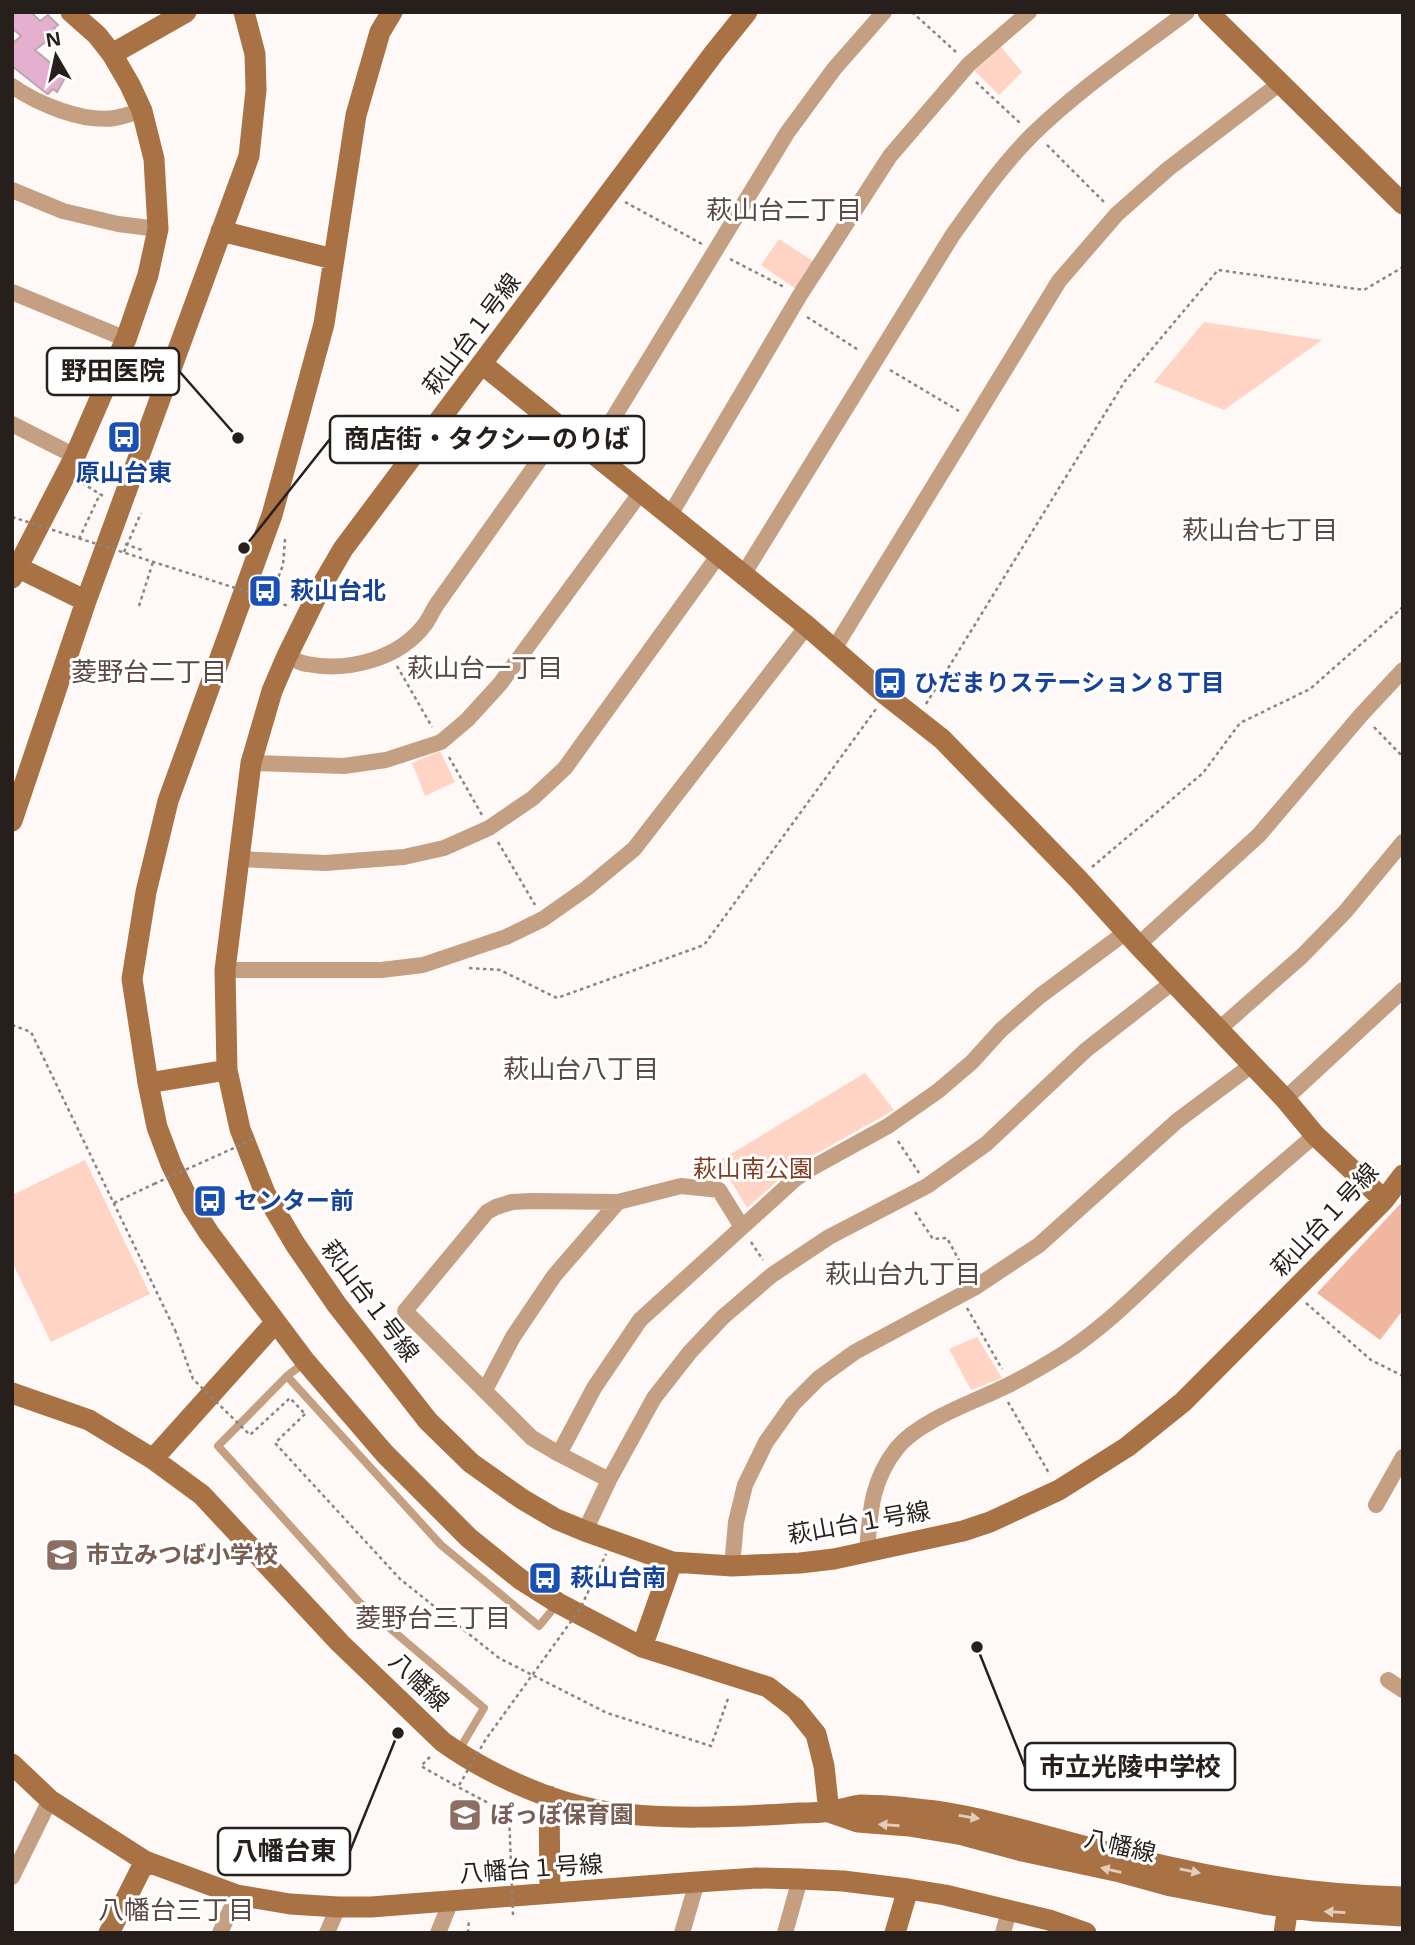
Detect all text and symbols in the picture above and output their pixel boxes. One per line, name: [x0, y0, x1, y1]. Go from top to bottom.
north arrow: [21, 21, 91, 91]
text: N: [44, 25, 63, 53]
district label: 萩山台二丁目: [706, 191, 862, 227]
street label: 萩山台１号線: [414, 266, 527, 401]
callout: 野田医院: [47, 348, 179, 395]
text: 野田医院: [61, 352, 165, 388]
callout: 商店街・タクシーのりば: [330, 416, 644, 463]
bus stop icon: 原山台東: [105, 418, 143, 456]
text: 商店街・タクシーのりば: [344, 420, 630, 456]
place label: 原山台東: [76, 455, 172, 488]
district label: 萩山台七丁目: [1182, 511, 1338, 547]
bus stop icon: 萩山台北: [246, 572, 284, 610]
place label: 萩山台北: [290, 573, 386, 606]
district label: 萩山台一丁目: [407, 649, 563, 685]
district label: 菱野台二丁目: [71, 653, 227, 689]
bus stop icon: ひだまりステーション８丁目: [871, 664, 909, 702]
place label: ひだまりステーション８丁目: [914, 665, 1225, 698]
district label: 萩山台八丁目: [503, 1050, 659, 1086]
park label: 萩山南公園: [693, 1151, 813, 1184]
street label: 萩山台１号線: [1263, 1155, 1385, 1283]
bus stop icon: センター前: [191, 1182, 229, 1220]
place label: センター前: [234, 1183, 354, 1216]
street label: 萩山台１号線: [315, 1233, 428, 1368]
district label: 萩山台九丁目: [825, 1255, 981, 1291]
street label: 萩山台１号線: [785, 1493, 933, 1550]
school or university icon: 市立みつば小学校: [43, 1536, 81, 1574]
place label: 市立みつば小学校: [86, 1537, 278, 1570]
bus stop icon: 萩山台南: [526, 1559, 564, 1597]
place label: 萩山台南: [570, 1560, 666, 1593]
district label: 菱野台三丁目: [355, 1599, 511, 1635]
street label: 八幡線: [383, 1644, 457, 1718]
callout: 市立光陵中学校: [1025, 1743, 1235, 1790]
text: 市立光陵中学校: [1039, 1748, 1221, 1784]
school or university icon: ぽっぽ保育園: [446, 1796, 484, 1834]
place label: ぽっぽ保育園: [490, 1797, 634, 1830]
one-way arrow: [958, 1812, 980, 1823]
one-way arrow: [878, 1819, 900, 1830]
street label: 八幡線: [1082, 1820, 1159, 1869]
callout: 八幡台東: [218, 1828, 350, 1875]
text: 八幡台東: [232, 1832, 336, 1868]
street label: 八幡台１号線: [458, 1846, 604, 1889]
one-way arrow: [1100, 1865, 1122, 1876]
one-way arrow: [1179, 1866, 1201, 1877]
district label: 八幡台三丁目: [98, 1891, 254, 1927]
one-way arrow: [1323, 1906, 1345, 1917]

